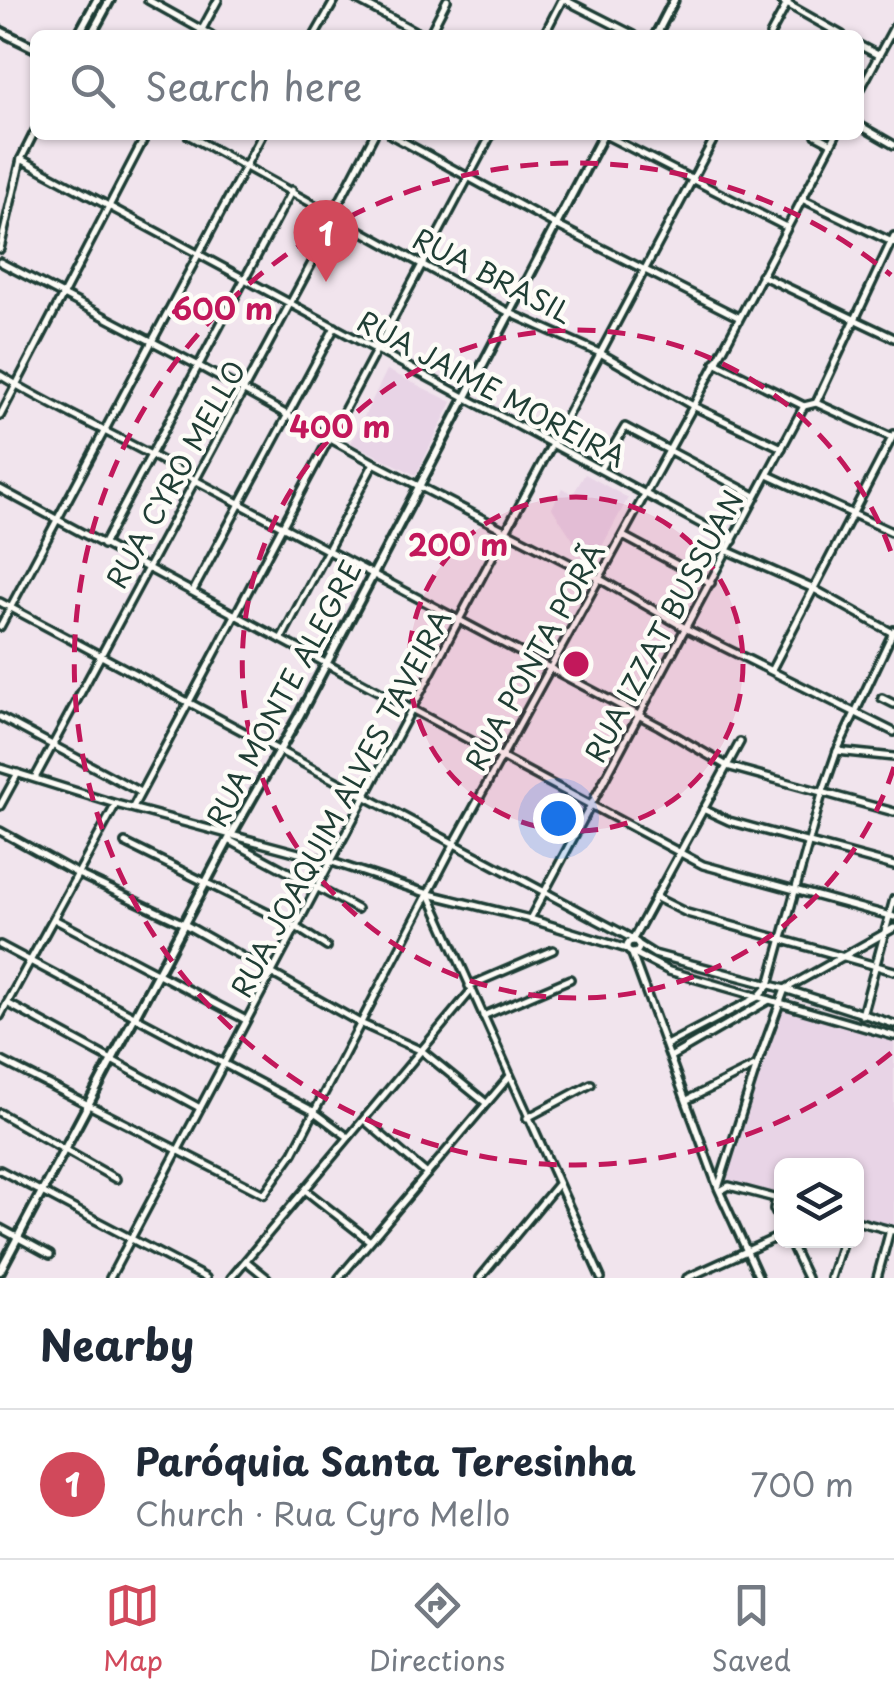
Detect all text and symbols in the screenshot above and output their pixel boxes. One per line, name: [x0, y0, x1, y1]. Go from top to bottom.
search box: [30, 30, 864, 140]
text: Search here: [145, 57, 362, 114]
icon: search: [65, 58, 120, 113]
pin: 1: [294, 200, 358, 282]
street label: RUA BRASIL: [406, 216, 580, 334]
text: 600 m: [171, 285, 273, 330]
street label: RUA JAIME MOREIRA: [350, 299, 634, 477]
street label: RUA CYRO MELLO: [94, 352, 256, 596]
text: 400 m: [289, 403, 391, 448]
street label: RUA IZZAT BUSSUAN: [573, 482, 753, 770]
text: 200 m: [408, 521, 508, 566]
street label: RUA PONTA PORÃ: [453, 534, 615, 778]
street label: RUA MONTE ALEGRE: [194, 552, 372, 834]
street label: RUA JOAQUIM ALVES TAVEIRA: [219, 601, 461, 1005]
centre of rings: [558, 646, 594, 682]
your location: [533, 793, 584, 844]
map controls: [774, 1158, 864, 1248]
button: layers: [774, 1158, 864, 1248]
text: Nearby: [40, 1312, 194, 1375]
text: Paróquia Santa Teresinha: [135, 1432, 636, 1489]
text: 1: [65, 1460, 80, 1508]
text: 700 m: [750, 1460, 854, 1508]
text: Church · Rua Cyro Mello: [135, 1489, 510, 1537]
tab: Map: [103, 1578, 163, 1681]
tab: Directions: [369, 1578, 505, 1681]
tab: Saved: [711, 1578, 791, 1681]

